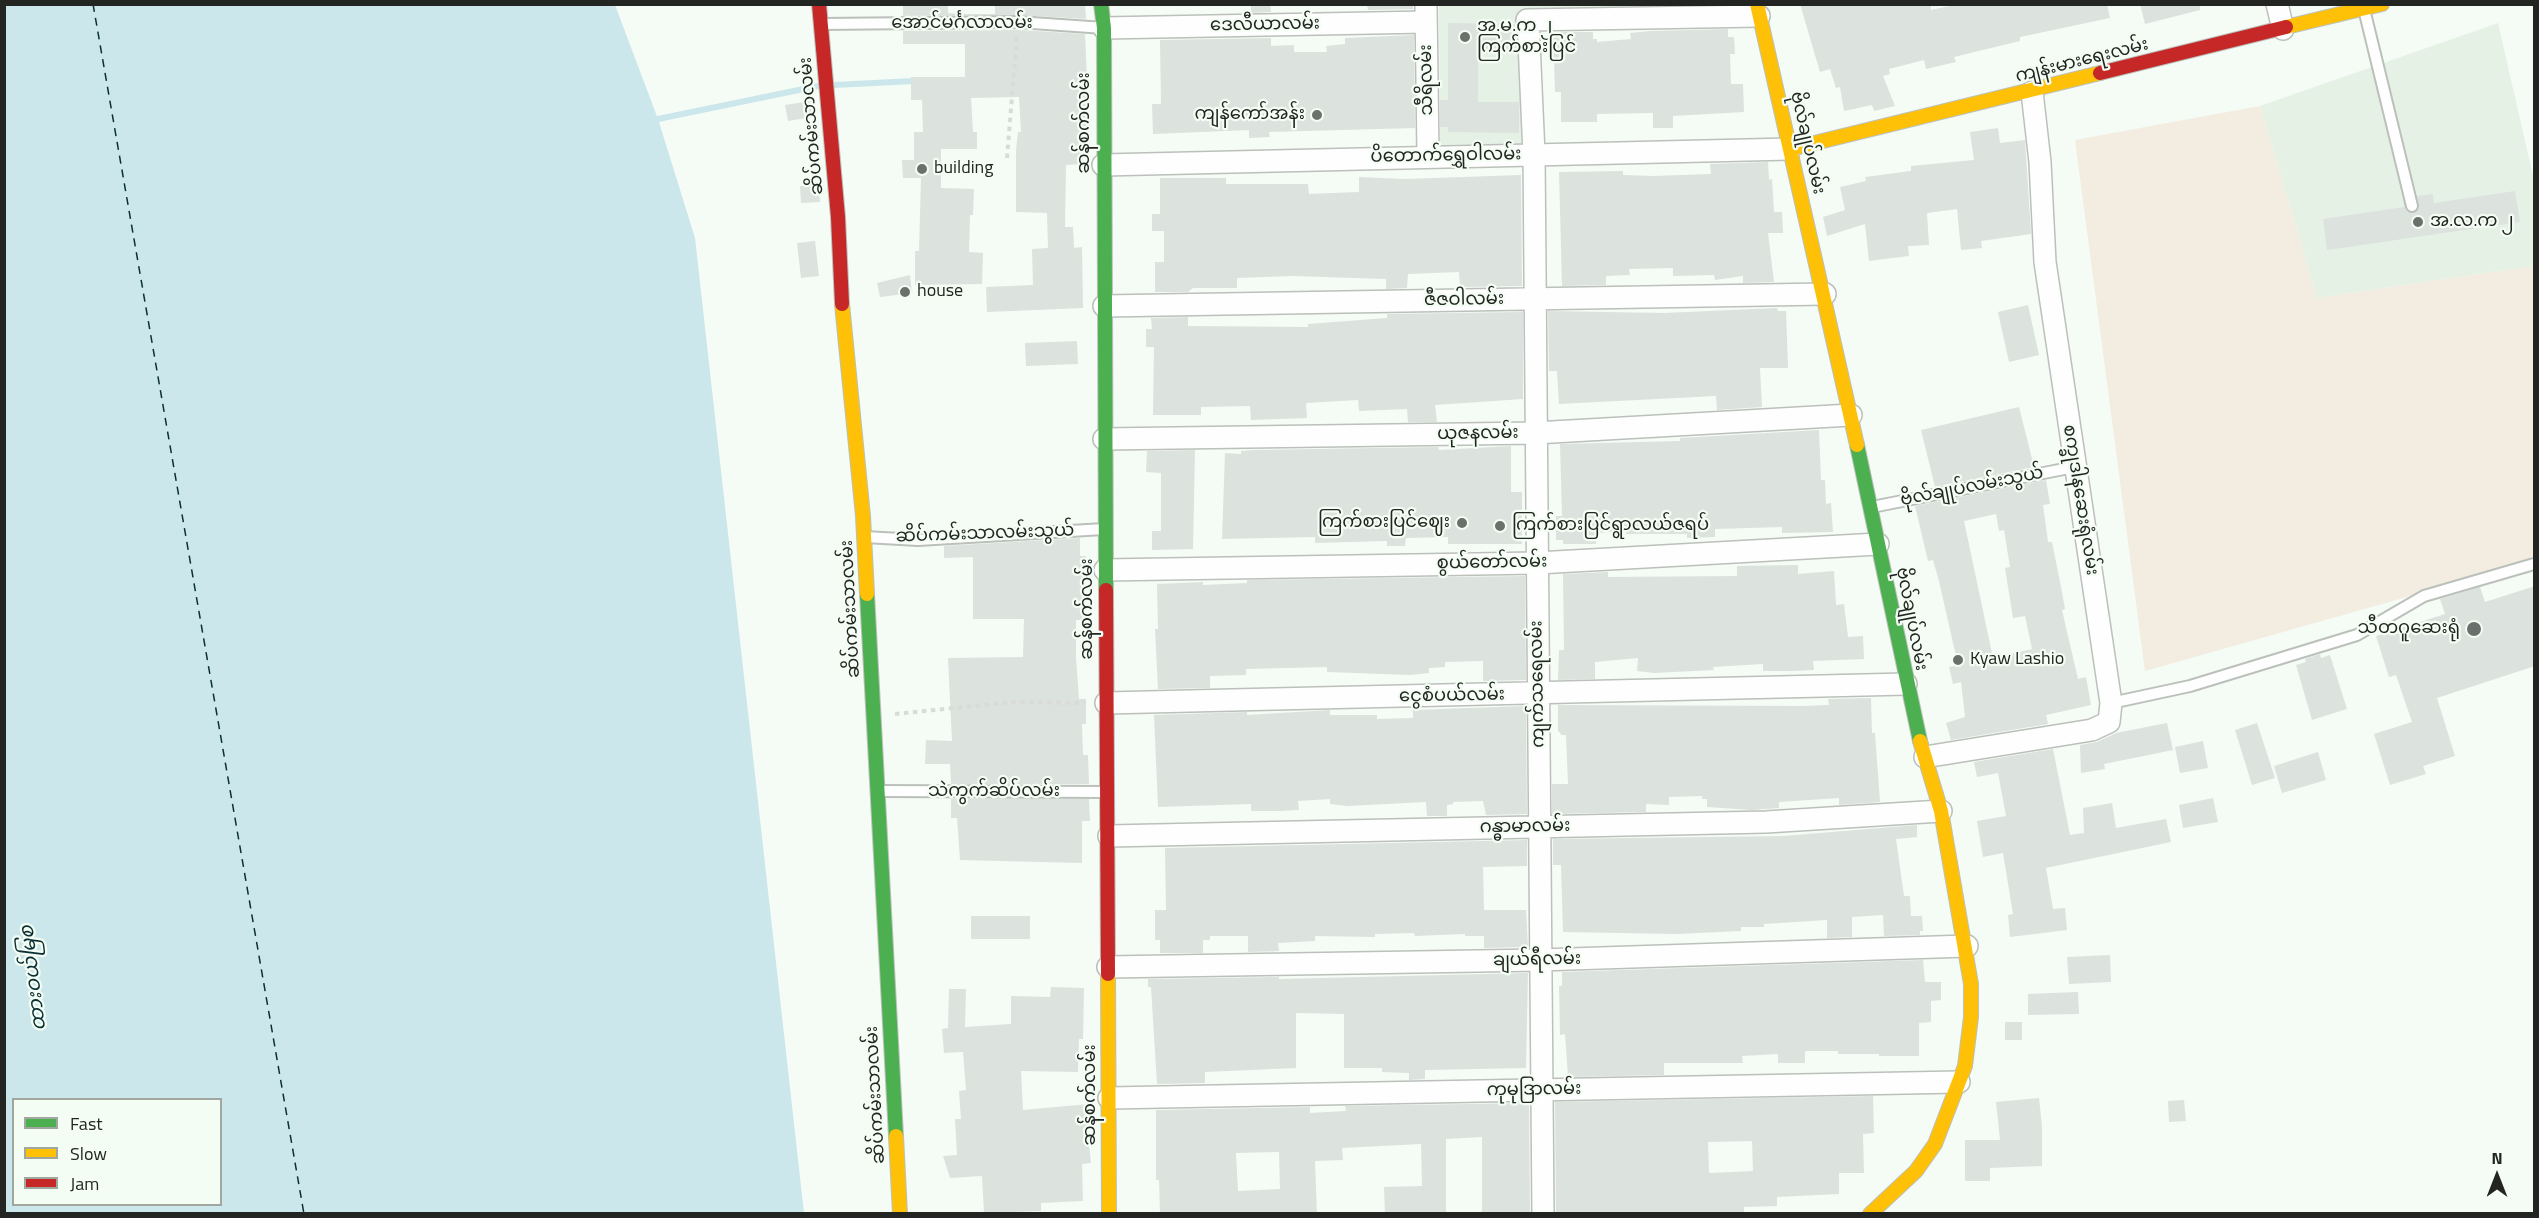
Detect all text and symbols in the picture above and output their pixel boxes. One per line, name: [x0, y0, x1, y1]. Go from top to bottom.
street label: အောင်မင်္ဂလာလမ်း: [891, 13, 1033, 35]
street label: ဒေလီယာလမ်း: [1210, 13, 1320, 37]
place label: အ.မ.က ၂ ကြက်စားပြင်: [1477, 16, 1576, 58]
marker: အ.မ.က ၂ ကြက်စားပြင်: [1458, 30, 1472, 44]
street label: ကျန်းမားရေးလမ်း: [2013, 34, 2151, 88]
street label: သီရိလမ်း: [1416, 44, 1438, 116]
street label: ဆိပ်ကမ်းသာလမ်း: [795, 56, 829, 196]
street label: ဆန်စက်လမ်း: [1074, 72, 1096, 174]
street label: ဗိုလ်ချုပ်လမ်း: [1785, 90, 1829, 196]
place label: ကျန်ကော်အန်း: [1195, 104, 1305, 126]
marker: ကျန်ကော်အန်း: [1310, 108, 1324, 122]
street label: ပိတောက်ရွှေဝါလမ်း: [1370, 144, 1522, 168]
place label: building: [934, 158, 994, 180]
marker: building: [915, 162, 929, 176]
place label: အ.လ.က ၂: [2430, 211, 2514, 233]
marker: အ.လ.က ၂: [2411, 215, 2425, 229]
place label: house: [917, 281, 963, 303]
marker: house: [898, 285, 912, 299]
street label: ဇီဇဝါလမ်း: [1424, 289, 1504, 311]
street label: ယုဇနလမ်း: [1437, 422, 1519, 446]
street label: စက္ခုဒါနဆေးရုံလမ်း: [2057, 423, 2103, 577]
street label: ဗိုလ်ချုပ်လမ်းသွယ်: [1899, 463, 2045, 511]
place label: ကြက်စားပြင်ဈေး: [1318, 512, 1450, 534]
place label: ကြက်စားပြင်ရွာလယ်ဇရပ်: [1512, 515, 1709, 537]
marker: ကြက်စားပြင်ဈေး: [1455, 516, 1469, 530]
marker: ကြက်စားပြင်ရွာလယ်ဇရပ်: [1493, 519, 1507, 533]
street label: ဆိပ်ကမ်းသာလမ်းသွယ်: [895, 520, 1075, 548]
street label: ဆိပ်ကမ်းသာလမ်း: [837, 539, 865, 679]
street label: စွယ်တော်လမ်း: [1437, 551, 1547, 575]
street label: ဆန်စက်လမ်း: [1077, 558, 1099, 660]
street label: ဗိုလ်ချုပ်လမ်း: [1890, 566, 1932, 672]
place label: သီတဂူဆေးရုံ: [2358, 618, 2460, 640]
street label: ကျက်သရေလမ်း: [1526, 620, 1550, 748]
marker: သီတဂူဆေးရုံ: [2465, 620, 2483, 638]
place label: Kyaw Lashio: [1970, 649, 2064, 671]
marker: Kyaw Lashio: [1951, 653, 1965, 667]
street label: ငွေစံပယ်လမ်း: [1399, 684, 1505, 708]
street label: သဲကွက်ဆိပ်လမ်း: [928, 781, 1060, 803]
street label: ဂန္ဓာမာလမ်း: [1480, 815, 1570, 839]
water label: ထားဝယ်မြစ: [16, 924, 52, 1032]
street label: ချယ်ရီလမ်း: [1493, 948, 1581, 972]
street label: ဆိပ်ကမ်းသာလမ်း: [862, 1025, 890, 1165]
street label: ဆန်စက်လမ်း: [1080, 1044, 1102, 1146]
street label: ကုမုဒြာလမ်း: [1486, 1078, 1582, 1102]
legend: [12, 1098, 222, 1206]
text: Fast: [70, 1110, 103, 1137]
text: Slow: [70, 1140, 107, 1167]
north arrow: [2467, 1146, 2527, 1206]
text: N: [2491, 1146, 2503, 1170]
text: Jam: [70, 1170, 99, 1197]

